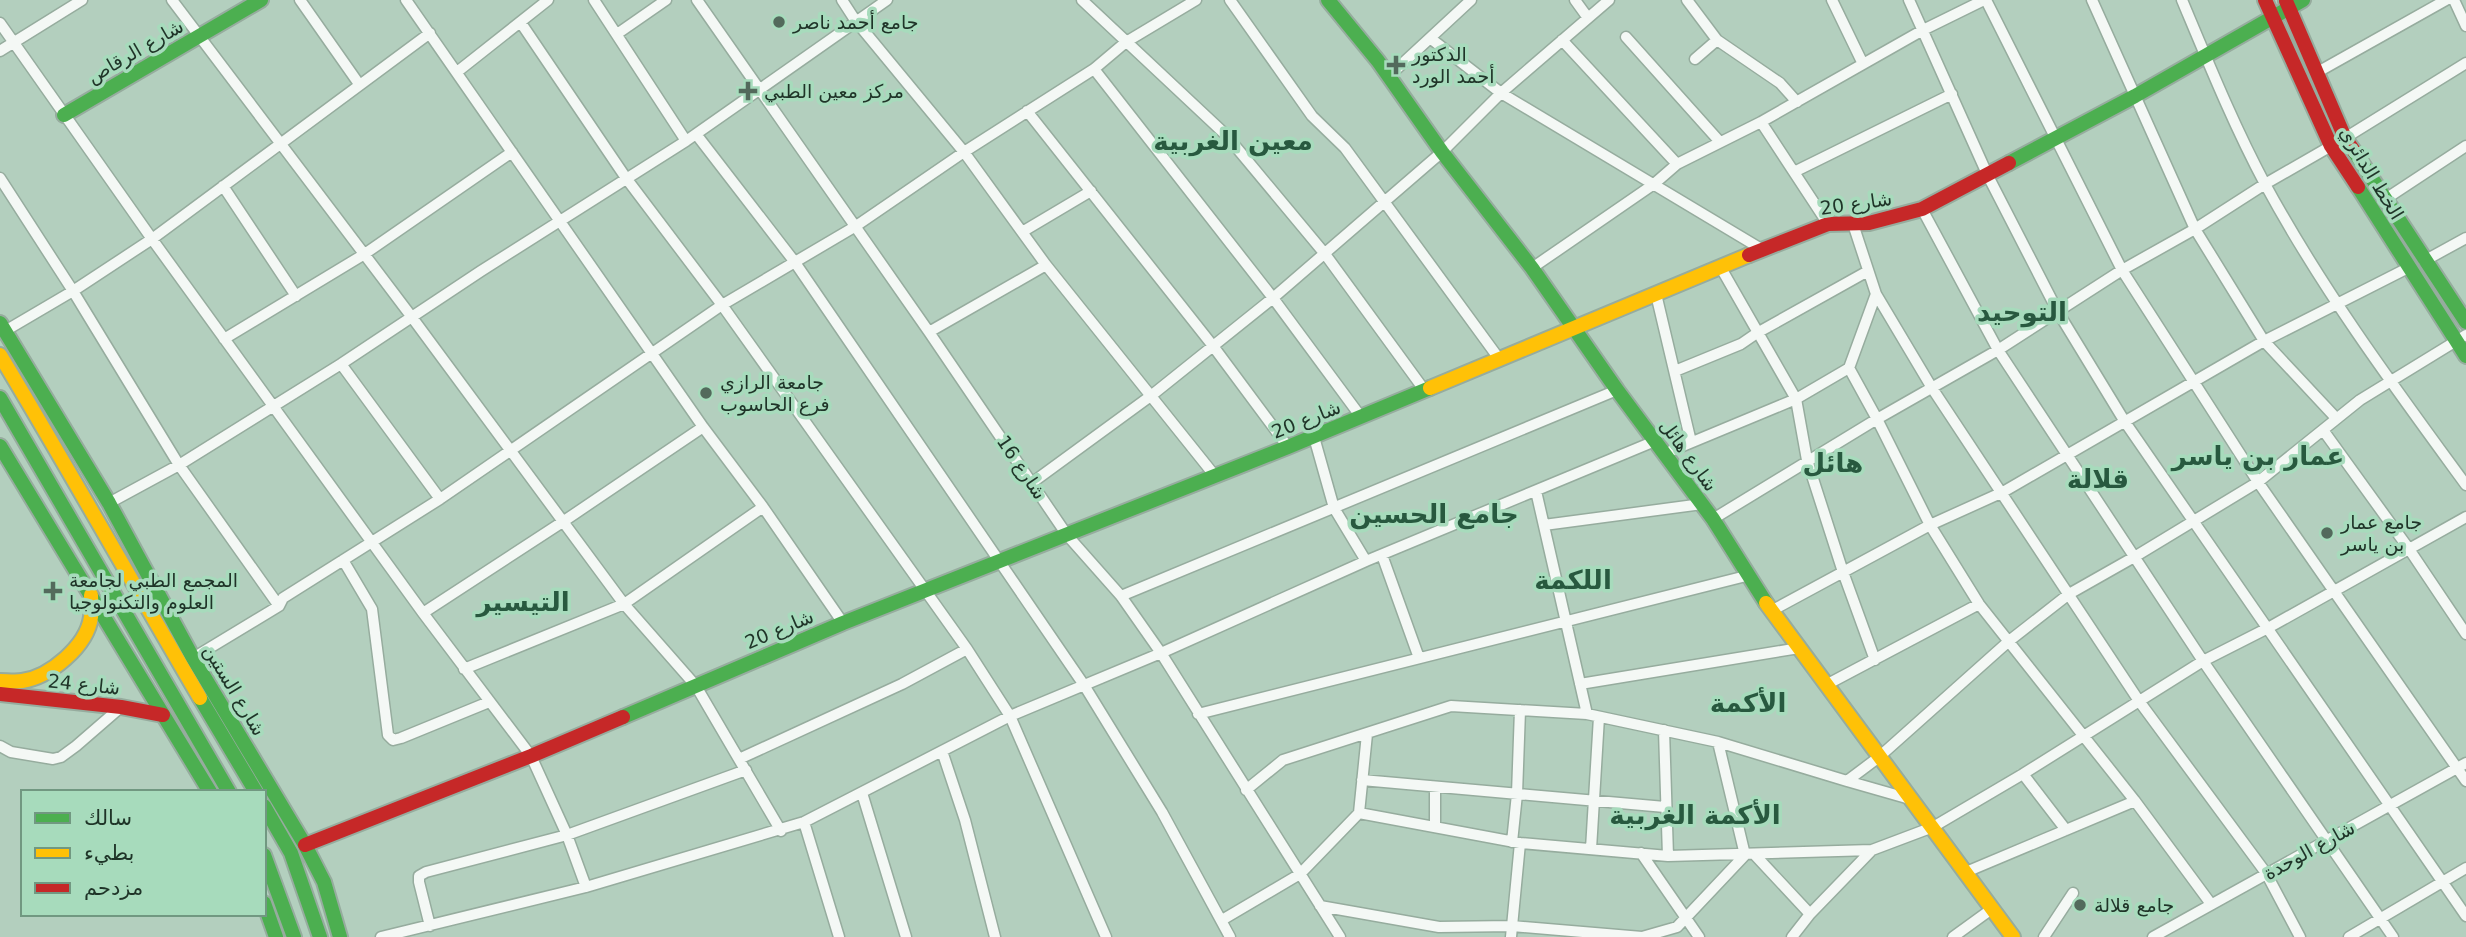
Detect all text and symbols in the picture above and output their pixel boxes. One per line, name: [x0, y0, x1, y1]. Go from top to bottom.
place label: جامع أحمد ناصر: [792, 10, 919, 34]
marker: جامع أحمد ناصر: [771, 14, 787, 30]
street label: شارع الرقاص: [83, 15, 188, 88]
place label: الدكتور أحمد الورد: [1411, 43, 1495, 88]
marker: الدكتور أحمد الورد: [1386, 55, 1406, 75]
place label: مركز معين الطبي: [764, 80, 904, 103]
marker: مركز معين الطبي: [738, 81, 758, 101]
street label: الخط الدائري: [2335, 123, 2408, 224]
district label: معين الغربية: [1153, 126, 1313, 157]
street label: شارع 20: [1819, 187, 1894, 220]
district label: التوحيد: [1977, 297, 2067, 328]
place label: جامعة الرازي فرع الحاسوب: [720, 371, 830, 416]
marker: جامعة الرازي فرع الحاسوب: [698, 385, 714, 401]
street label: شارع 20: [1268, 395, 1344, 444]
street label: شارع هائل: [1655, 415, 1723, 496]
street label: شارع 16: [992, 431, 1051, 504]
district label: عمار بن ياسر: [2170, 441, 2344, 472]
district label: هائل: [1803, 448, 1863, 478]
district label: قلالة: [2067, 464, 2129, 494]
district label: جامع الحسين: [1349, 499, 1519, 530]
place label: جامع عمار بن ياسر: [2340, 511, 2422, 556]
marker: جامع عمار بن ياسر: [2319, 525, 2335, 541]
district label: اللكمة: [1534, 565, 1612, 595]
place label: المجمع الطبي لجامعة العلوم والتكنولوجيا: [69, 569, 238, 614]
marker: المجمع الطبي لجامعة العلوم والتكنولوجيا: [43, 581, 63, 601]
district label: التيسير: [474, 587, 570, 618]
street label: شارع 20: [741, 605, 817, 654]
street label: شارع الستين: [198, 641, 271, 740]
street label: شارع 24: [47, 669, 121, 700]
district label: الأكمة: [1710, 687, 1786, 718]
legend: [21, 790, 266, 916]
district label: الأكمة الغربية: [1609, 799, 1781, 831]
text: سالك: [84, 806, 132, 830]
street label: شارع الوحدة: [2260, 816, 2359, 885]
text: بطيء: [84, 841, 134, 865]
text: مزدحم: [84, 876, 143, 901]
place label: جامع قلالة: [2094, 894, 2174, 917]
marker: جامع قلالة: [2072, 897, 2088, 913]

